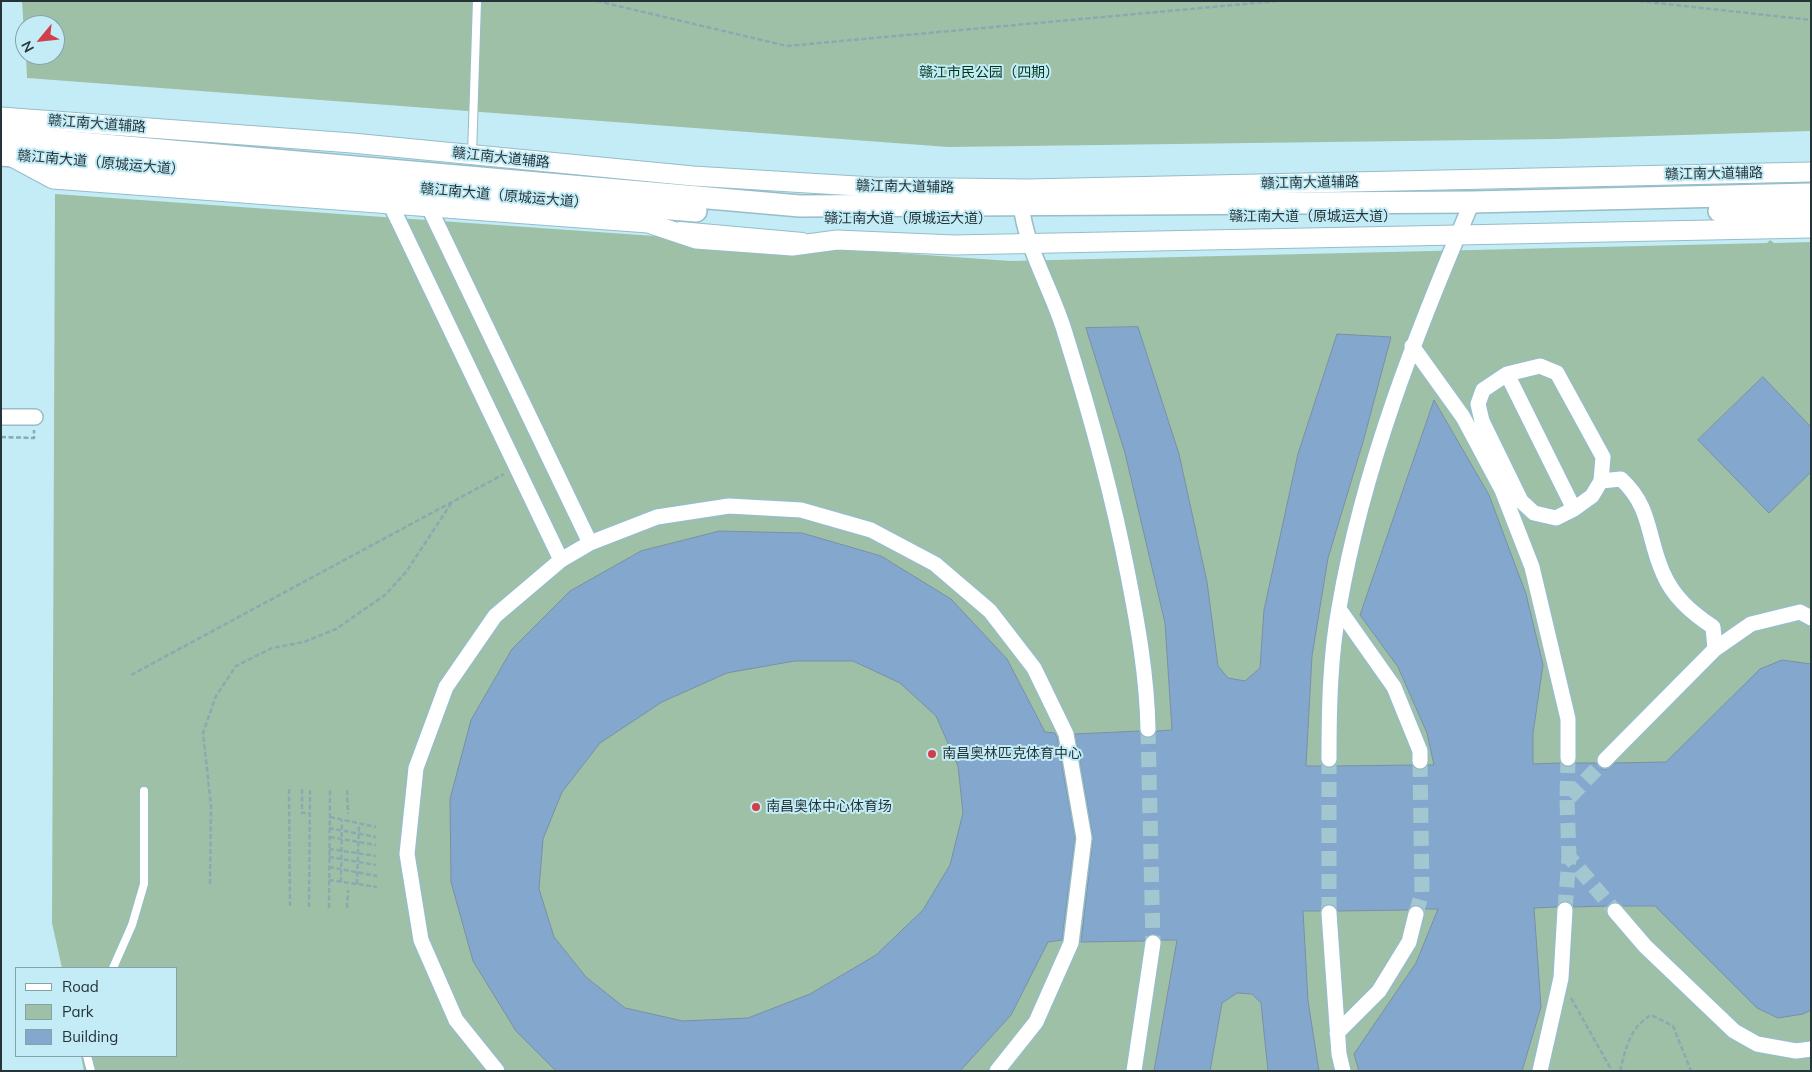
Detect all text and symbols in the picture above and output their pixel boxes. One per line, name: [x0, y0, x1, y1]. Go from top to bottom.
north arrow: [15, 15, 65, 65]
text: N: [17, 38, 38, 55]
park label: 赣江市民公园（四期）: [919, 65, 1059, 81]
street label: 赣江南大道辅路: [48, 112, 146, 136]
street label: 赣江南大道辅路: [451, 145, 551, 171]
street label: 赣江南大道（原城运大道）: [17, 147, 185, 179]
street label: 赣江南大道辅路: [1665, 165, 1763, 183]
street label: 赣江南大道辅路: [1261, 174, 1359, 192]
street label: 赣江南大道辅路: [856, 178, 954, 196]
street label: 赣江南大道（原城运大道）: [420, 180, 588, 212]
street label: 赣江南大道（原城运大道）: [1229, 209, 1397, 225]
street label: 赣江南大道（原城运大道）: [824, 211, 992, 227]
place label: 南昌奥林匹克体育中心: [942, 746, 1082, 762]
marker: 南昌奥林匹克体育中心: [926, 748, 938, 760]
place label: 南昌奥体中心体育场: [766, 799, 892, 815]
marker: 南昌奥体中心体育场: [750, 801, 762, 813]
legend: [15, 967, 178, 1057]
text: Road: [62, 977, 99, 996]
text: Park: [62, 1002, 94, 1021]
text: Building: [62, 1027, 118, 1046]

